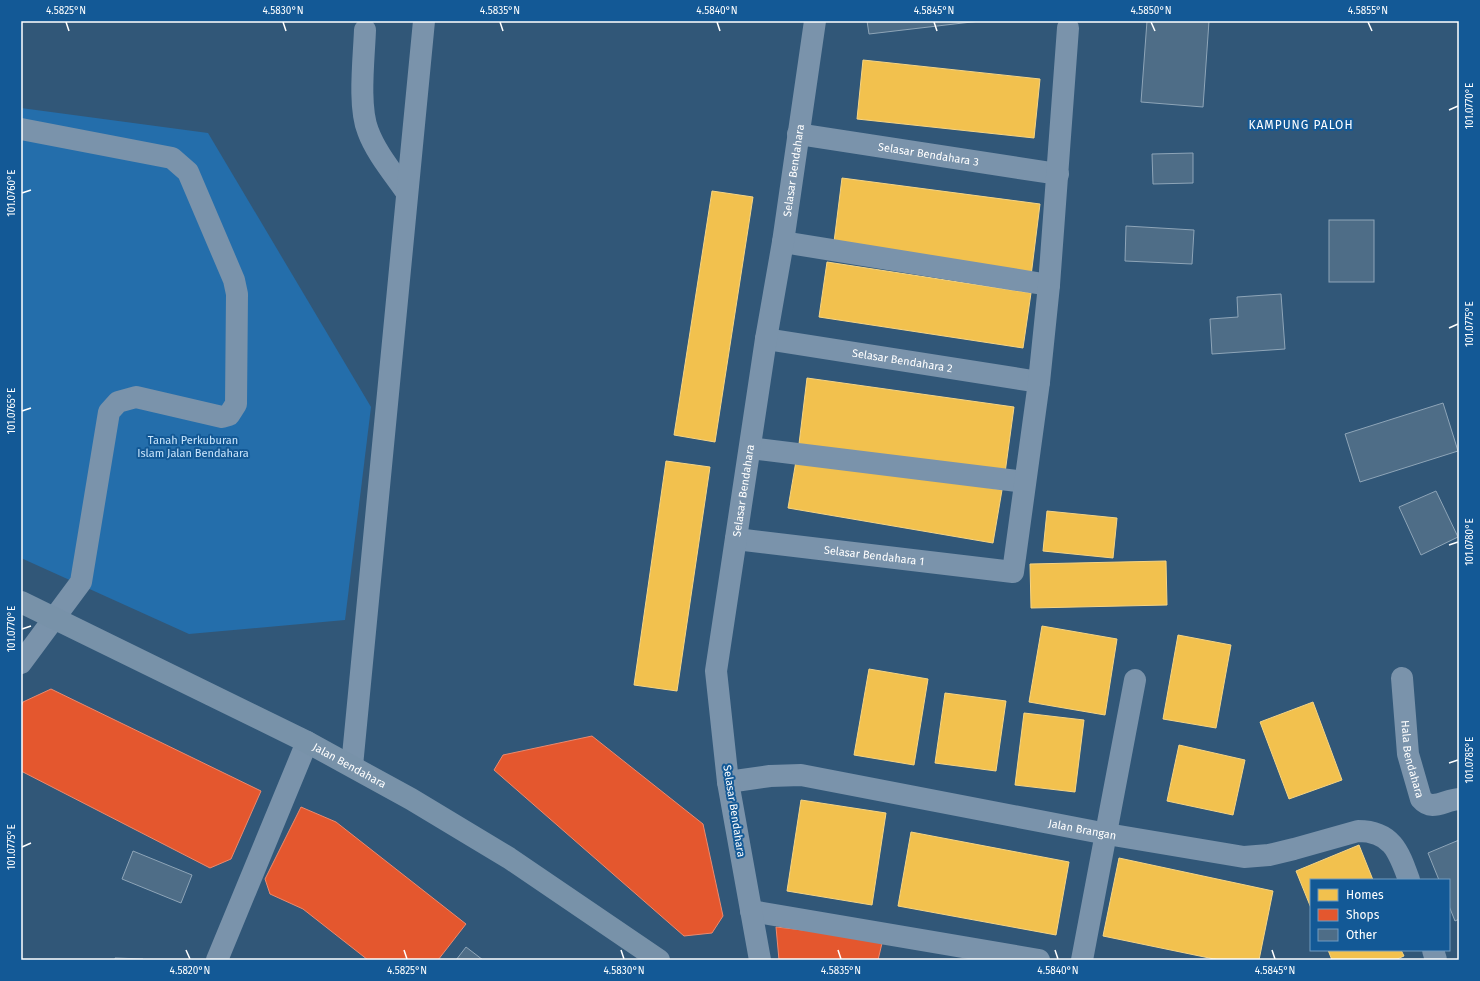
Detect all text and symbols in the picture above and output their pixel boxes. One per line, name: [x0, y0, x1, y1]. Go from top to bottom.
text: 4.5825°N: [46, 5, 86, 17]
text: 4.5830°N: [263, 5, 303, 17]
text: 4.5835°N: [480, 5, 520, 17]
text: 4.5840°N: [696, 5, 738, 17]
text: 4.5845°N: [914, 5, 954, 17]
text: 4.5850°N: [1131, 5, 1172, 17]
text: 4.5855°N: [1348, 5, 1388, 17]
text: 101.0770°E: [1464, 83, 1476, 129]
district label: KAMPUNG PALOH: [1248, 118, 1354, 132]
street label: Selasar Bendahara: [780, 123, 806, 218]
street label: Selasar Bendahara 3: [877, 140, 980, 168]
text: 101.0760°E: [6, 169, 18, 217]
text: 101.0775°E: [1464, 301, 1476, 347]
street label: Selasar Bendahara 2: [851, 346, 954, 375]
text: 101.0765°E: [6, 388, 18, 434]
park label: Tanah Perkuburan Islam Jalan Bendahara: [137, 434, 249, 460]
street label: Selasar Bendahara: [730, 443, 757, 538]
text: 101.0780°E: [1464, 518, 1476, 566]
street label: Selasar Bendahara 1: [823, 543, 925, 568]
text: 101.0770°E: [6, 606, 18, 652]
street label: Hala Bendahara: [1399, 720, 1427, 800]
text: 101.0785°E: [1464, 737, 1476, 783]
street label: Jalan Bendahara: [311, 740, 389, 791]
street label: Selasar Bendahara: [720, 764, 748, 858]
street label: Jalan Brangan: [1047, 816, 1117, 842]
text: 101.0775°E: [6, 824, 18, 870]
legend: [1310, 879, 1450, 951]
text: Homes: [1346, 888, 1384, 902]
text: Shops: [1346, 908, 1380, 922]
text: Other: [1346, 928, 1377, 942]
text: 4.5820°N: [170, 965, 210, 977]
text: 4.5825°N: [387, 965, 427, 977]
text: 4.5830°N: [604, 965, 644, 977]
text: 4.5835°N: [821, 965, 861, 977]
text: 4.5840°N: [1037, 965, 1079, 977]
text: 4.5845°N: [1255, 965, 1295, 977]

